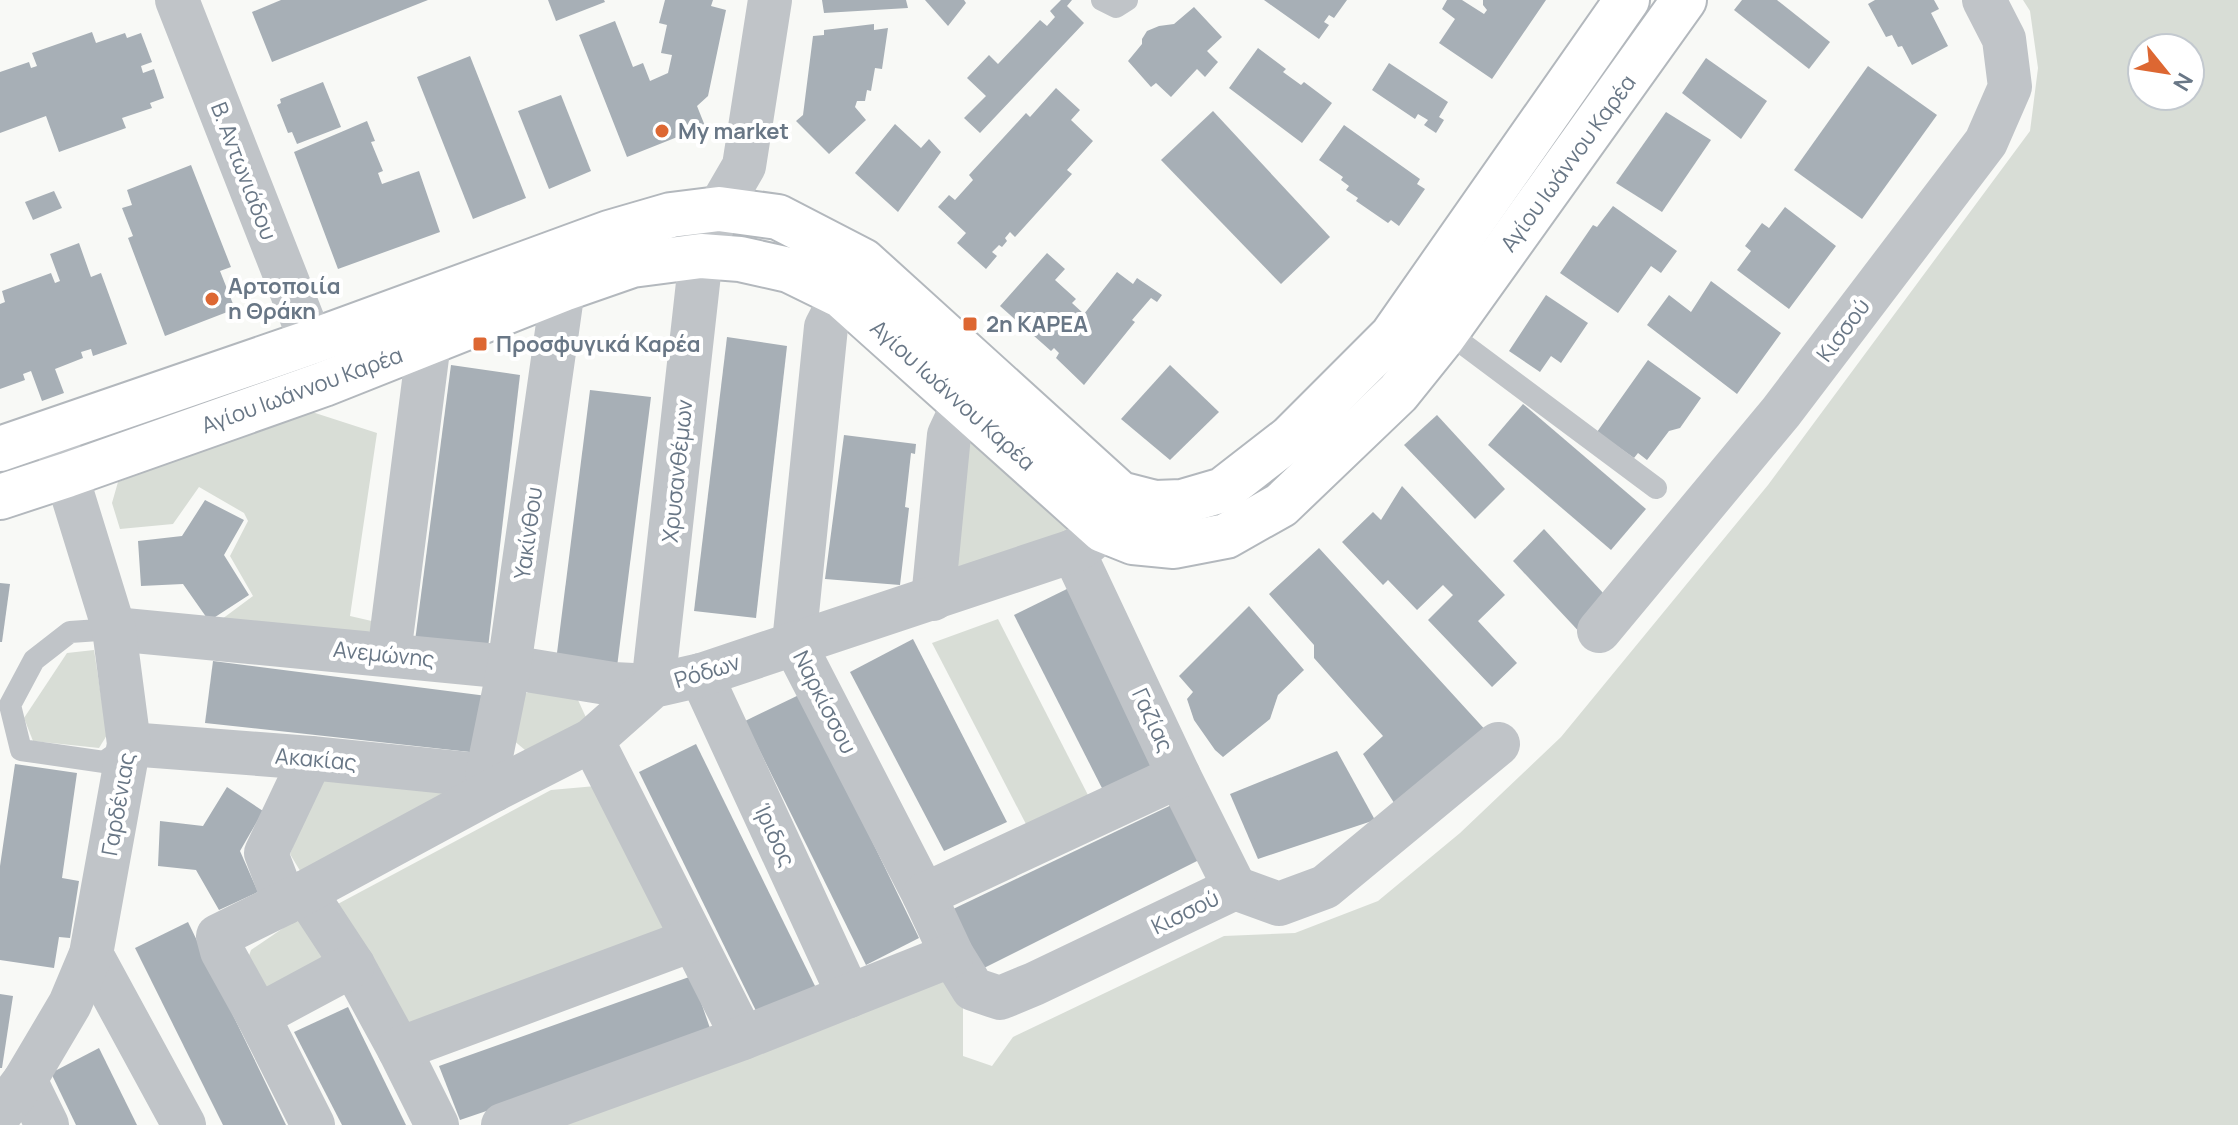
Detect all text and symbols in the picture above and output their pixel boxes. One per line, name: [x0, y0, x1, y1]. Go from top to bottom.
north arrow: [2126, 32, 2206, 112]
street label: Αγίου Ιωάννου Καρέα: [1494, 68, 1642, 258]
text: N: [2166, 68, 2200, 96]
street label: Β. Αντωνιάδου: [204, 98, 284, 244]
place label: My market: [678, 116, 789, 146]
marker: My market: [653, 122, 671, 140]
place label: Αρτοποιία η Θράκη: [228, 271, 341, 326]
marker: Αρτοποιία η Θράκη: [203, 290, 221, 308]
street label: Κισσού: [1809, 292, 1877, 368]
place label: 2η ΚΑΡΕΑ: [986, 309, 1088, 339]
street label: Αγίου Ιωάννου Καρέα: [864, 313, 1042, 477]
marker: 2η ΚΑΡΕΑ: [961, 315, 979, 333]
place label: Προσφυγικά Καρέα: [496, 329, 701, 359]
marker: Προσφυγικά Καρέα: [471, 335, 489, 353]
street label: Αγίου Ιωάννου Καρέα: [197, 340, 407, 440]
street label: Χρυσανθέμων: [655, 398, 699, 544]
street label: Υακίνθου: [507, 485, 549, 581]
street label: Ανεμώνης: [332, 634, 436, 674]
street label: Ναρκίσσου: [786, 645, 864, 759]
street label: Ρόδων: [671, 647, 743, 695]
street label: Γαζίας: [1125, 683, 1181, 757]
street label: Ακακίας: [274, 740, 358, 778]
street label: Γαρδένιας: [94, 750, 142, 858]
street label: Ίριδος: [747, 799, 803, 871]
street label: Κισσού: [1146, 883, 1224, 941]

